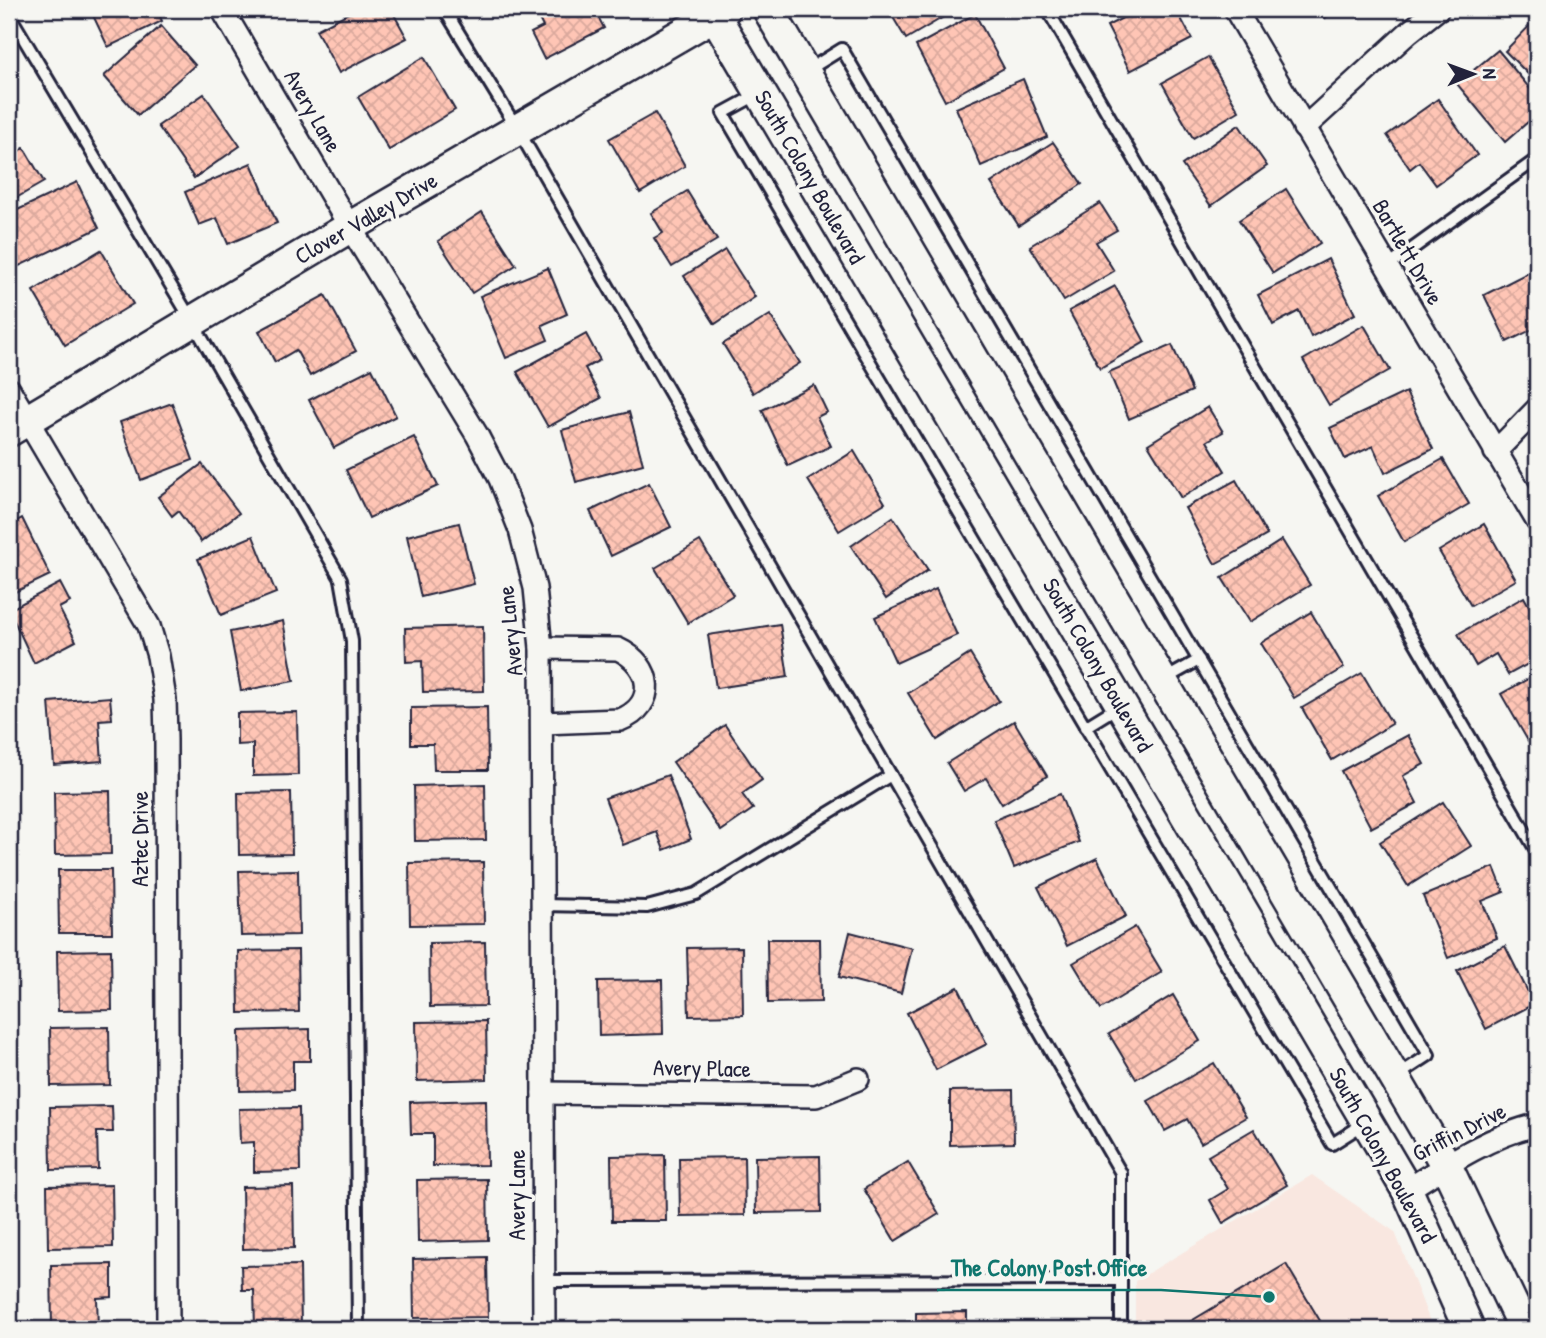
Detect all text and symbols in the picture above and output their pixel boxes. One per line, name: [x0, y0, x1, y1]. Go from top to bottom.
north arrow: [1438, 38, 1508, 108]
street label: Avery Lane: [277, 64, 350, 158]
text: N: [1477, 68, 1503, 79]
street label: South Colony Boulevard: [748, 84, 873, 269]
street label: Clover Valley Drive: [289, 164, 443, 271]
street label: Bartlett Drive: [1366, 193, 1451, 310]
street label: South Colony Boulevard: [1036, 572, 1161, 757]
street label: Avery Lane: [489, 584, 530, 678]
street label: Aztec Drive: [124, 791, 155, 887]
street label: Avery Place: [653, 1051, 751, 1084]
street label: South Colony Boulevard: [1322, 1062, 1445, 1248]
street label: Griffin Drive: [1407, 1095, 1511, 1168]
street label: Avery Lane: [501, 1150, 532, 1240]
callout: The Colony Post Office: [937, 1245, 1161, 1290]
text: The Colony Post Office: [950, 1251, 1148, 1284]

